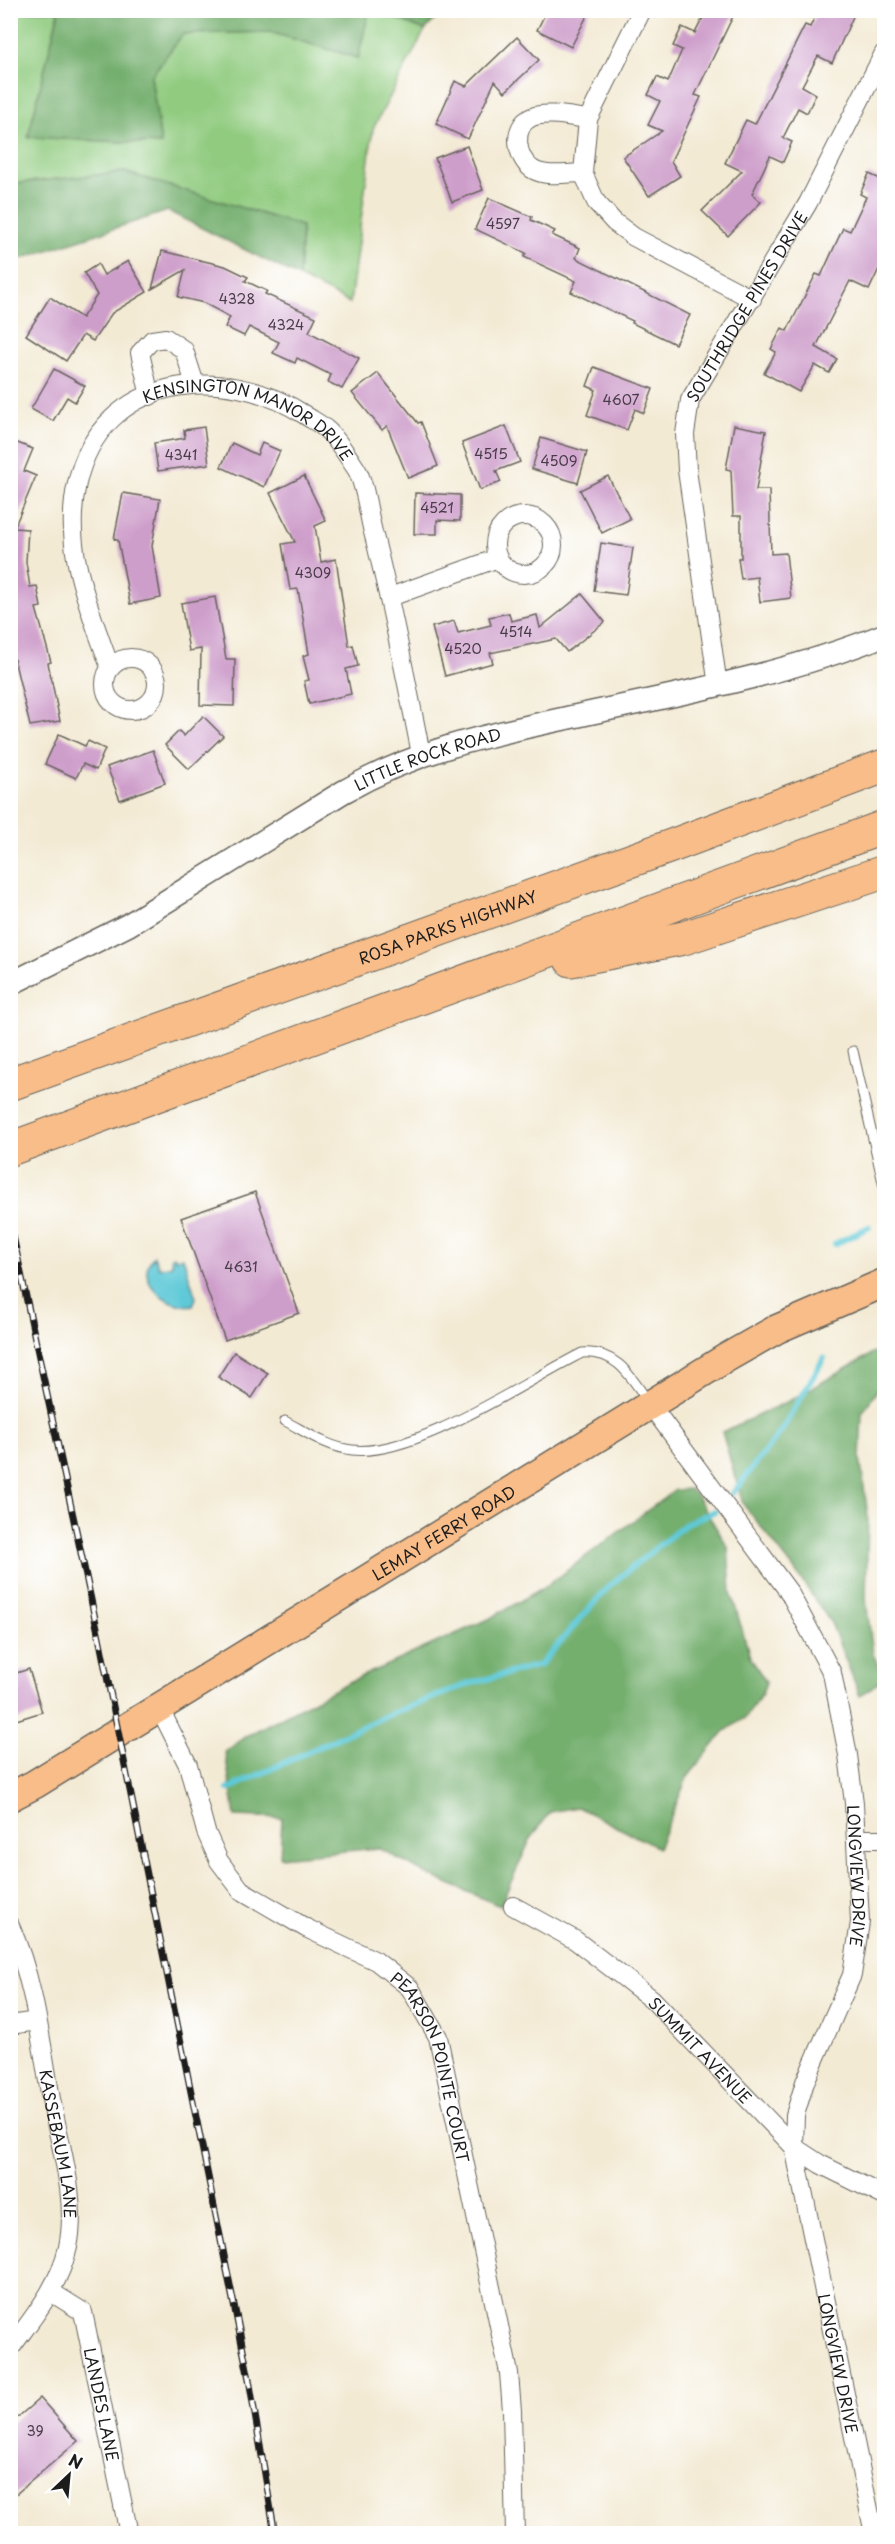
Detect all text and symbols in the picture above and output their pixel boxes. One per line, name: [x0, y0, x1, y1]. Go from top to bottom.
street label: SOUTHRIDGE PINES DRIVE: [680, 206, 813, 406]
house number: 4597: [486, 213, 520, 234]
house number: 4328: [219, 288, 255, 309]
house number: 4324: [268, 314, 304, 335]
street label: KENSINGTON MANOR DRIVE: [138, 372, 359, 465]
house number: 4607: [603, 389, 639, 410]
house number: 4515: [474, 443, 508, 464]
house number: 4341: [165, 444, 197, 465]
house number: 4509: [541, 450, 577, 471]
house number: 4521: [420, 497, 454, 518]
house number: 4309: [295, 562, 331, 583]
house number: 4514: [499, 621, 533, 642]
house number: 4520: [444, 638, 482, 659]
street label: LITTLE ROCK ROAD: [349, 721, 504, 796]
street label: ROSA PARKS HIGHWAY: [355, 883, 540, 970]
house number: 4631: [224, 1256, 258, 1277]
street label: LEMAY FERRY ROAD: [367, 1479, 520, 1586]
street label: LONGVIEW DRIVE: [842, 1804, 872, 1949]
street label: PEARSON POINTE COURT: [386, 1965, 476, 2165]
street label: SUMMIT AVENUE: [643, 1991, 758, 2109]
street label: KASSEBAUM LANE: [34, 2068, 83, 2219]
street label: LONGVIEW DRIVE: [813, 2291, 865, 2436]
street label: LANDES LANE: [79, 2345, 126, 2463]
house number: 39: [26, 2420, 44, 2441]
north arrow: [39, 2445, 99, 2505]
text: N: [65, 2447, 87, 2474]

